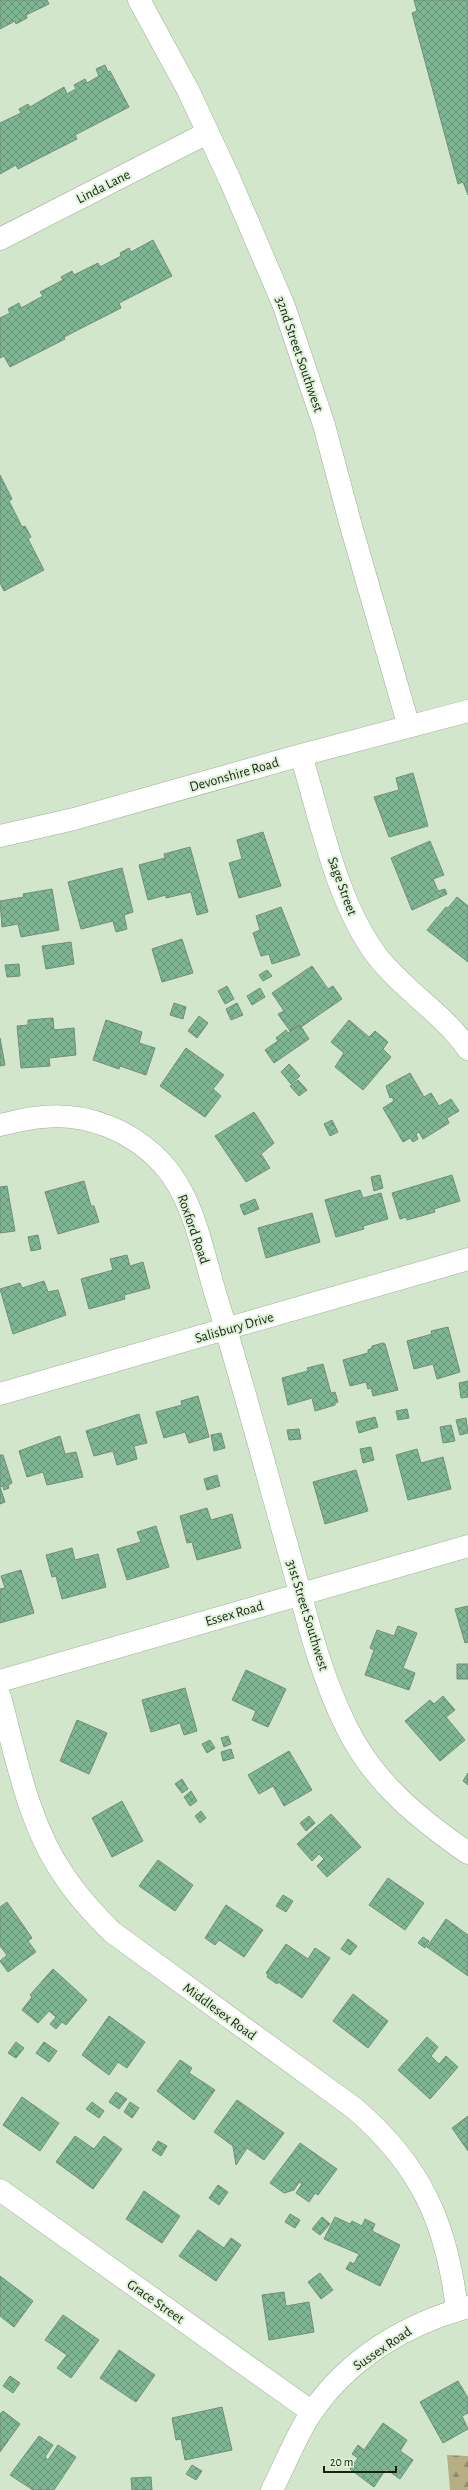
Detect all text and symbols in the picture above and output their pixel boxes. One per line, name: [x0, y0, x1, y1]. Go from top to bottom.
street label: Linda Lane: [74, 167, 133, 206]
street label: 32nd Street Southwest: [273, 295, 326, 414]
street label: Devonshire Road: [188, 756, 280, 794]
street label: Sage Street: [325, 855, 359, 918]
street label: Roxford Road: [175, 1193, 212, 1266]
street label: Salisbury Drive: [193, 1310, 275, 1346]
street label: 31st Street Southwest: [284, 1558, 331, 1673]
street label: Essex Road: [204, 1599, 265, 1629]
street label: Middlesex Road: [180, 1981, 259, 2043]
street label: Grace Street: [124, 2277, 187, 2327]
street label: Sussex Road: [351, 2324, 414, 2373]
scale bar: [324, 2448, 396, 2474]
text: 20 m: [330, 2456, 353, 2468]

